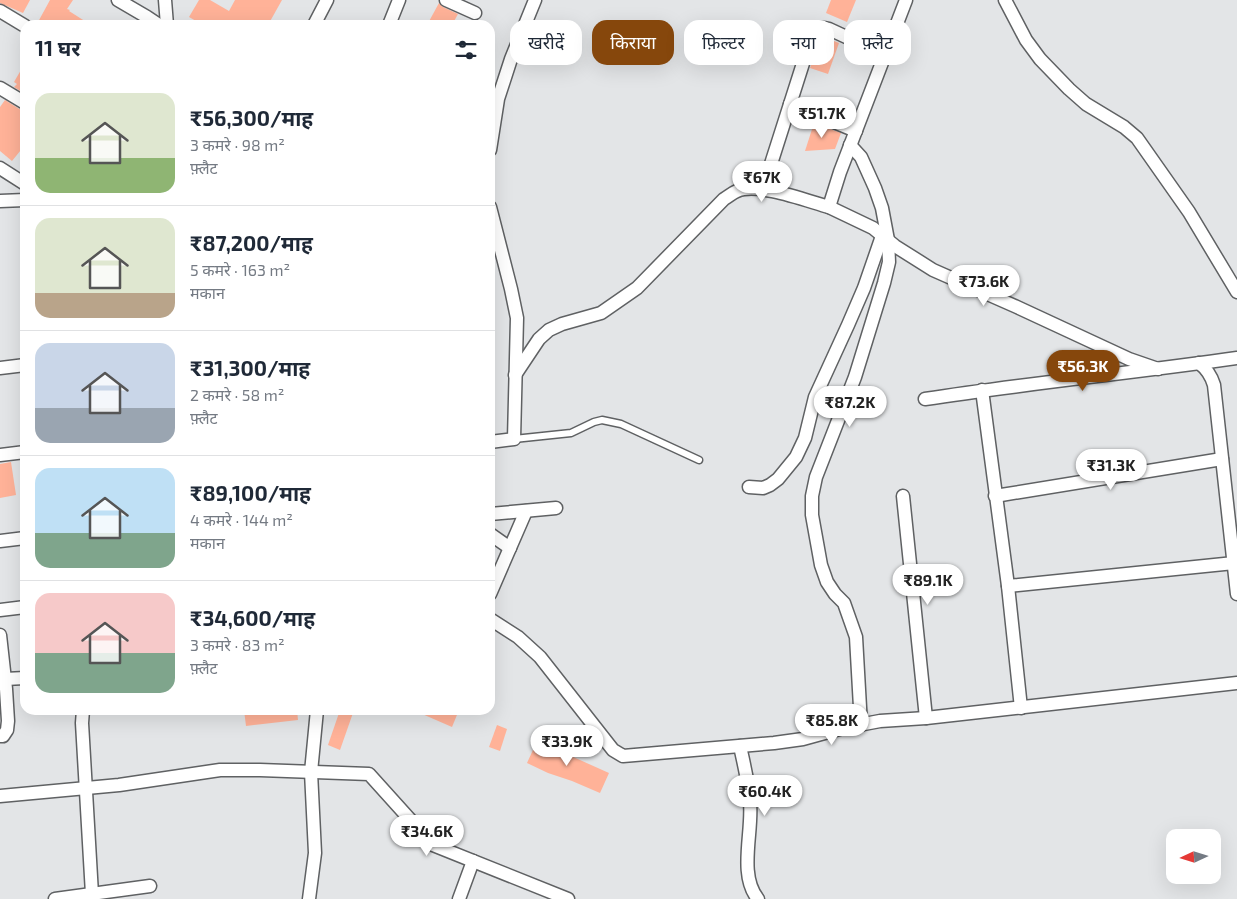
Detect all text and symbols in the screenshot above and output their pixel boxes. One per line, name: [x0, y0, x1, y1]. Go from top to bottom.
chip: खरीदें: [510, 20, 582, 65]
chip: किराया: [592, 20, 674, 65]
chip: फ़िल्टर: [684, 20, 763, 65]
chip: नया: [773, 20, 834, 65]
chip: फ़्लैट: [844, 20, 911, 65]
text: 11 घर: [35, 35, 81, 60]
icon: filters: [452, 36, 480, 64]
pin: ₹51.7K: [781, 96, 863, 139]
text: ₹51.7K: [798, 103, 846, 122]
text: ₹56,300/माह: [190, 105, 313, 130]
icon: home: [75, 113, 135, 173]
text: 3 कमरे · 98 m²: [190, 135, 285, 154]
text: फ़्लैट: [190, 158, 218, 177]
pin: ₹67K: [732, 160, 792, 203]
text: ₹67K: [743, 167, 781, 186]
text: ₹87,200/माह: [190, 230, 313, 255]
icon: home: [75, 238, 135, 298]
text: 5 कमरे · 163 m²: [190, 260, 290, 279]
pin: ₹73.6K: [943, 264, 1025, 307]
text: ₹73.6K: [959, 271, 1009, 290]
text: मकान: [190, 283, 225, 302]
pin: ₹56.3K: [1042, 350, 1124, 392]
text: ₹31,300/माह: [190, 355, 310, 380]
text: ₹56.3K: [1058, 356, 1108, 375]
icon: home: [75, 363, 135, 423]
text: 2 कमरे · 58 m²: [190, 385, 284, 404]
pin: ₹87.2K: [809, 386, 891, 428]
text: ₹87.2K: [825, 392, 875, 411]
text: फ़्लैट: [190, 408, 218, 427]
pin: ₹31.3K: [1070, 448, 1152, 491]
text: ₹31.3K: [1087, 455, 1135, 474]
text: ₹89,100/माह: [190, 480, 311, 505]
icon: home: [75, 488, 135, 548]
text: 4 कमरे · 144 m²: [190, 510, 293, 529]
text: मकान: [190, 533, 225, 552]
pin: ₹89.1K: [887, 564, 969, 606]
text: ₹89.1K: [903, 570, 953, 589]
text: ₹34,600/माह: [190, 605, 315, 630]
icon: home: [75, 613, 135, 673]
text: 3 कमरे · 83 m²: [190, 635, 285, 654]
text: फ़्लैट: [190, 658, 218, 677]
pin: ₹85.8K: [791, 704, 873, 746]
text: ₹85.8K: [806, 710, 858, 729]
pin: ₹33.9K: [526, 724, 608, 767]
text: ₹33.9K: [541, 731, 593, 750]
pin: ₹60.4K: [724, 774, 806, 817]
text: ₹60.4K: [738, 781, 792, 800]
pin: ₹34.6K: [386, 814, 468, 857]
text: ₹34.6K: [401, 821, 453, 840]
north arrow: [1166, 829, 1221, 884]
map controls: [1166, 829, 1221, 884]

